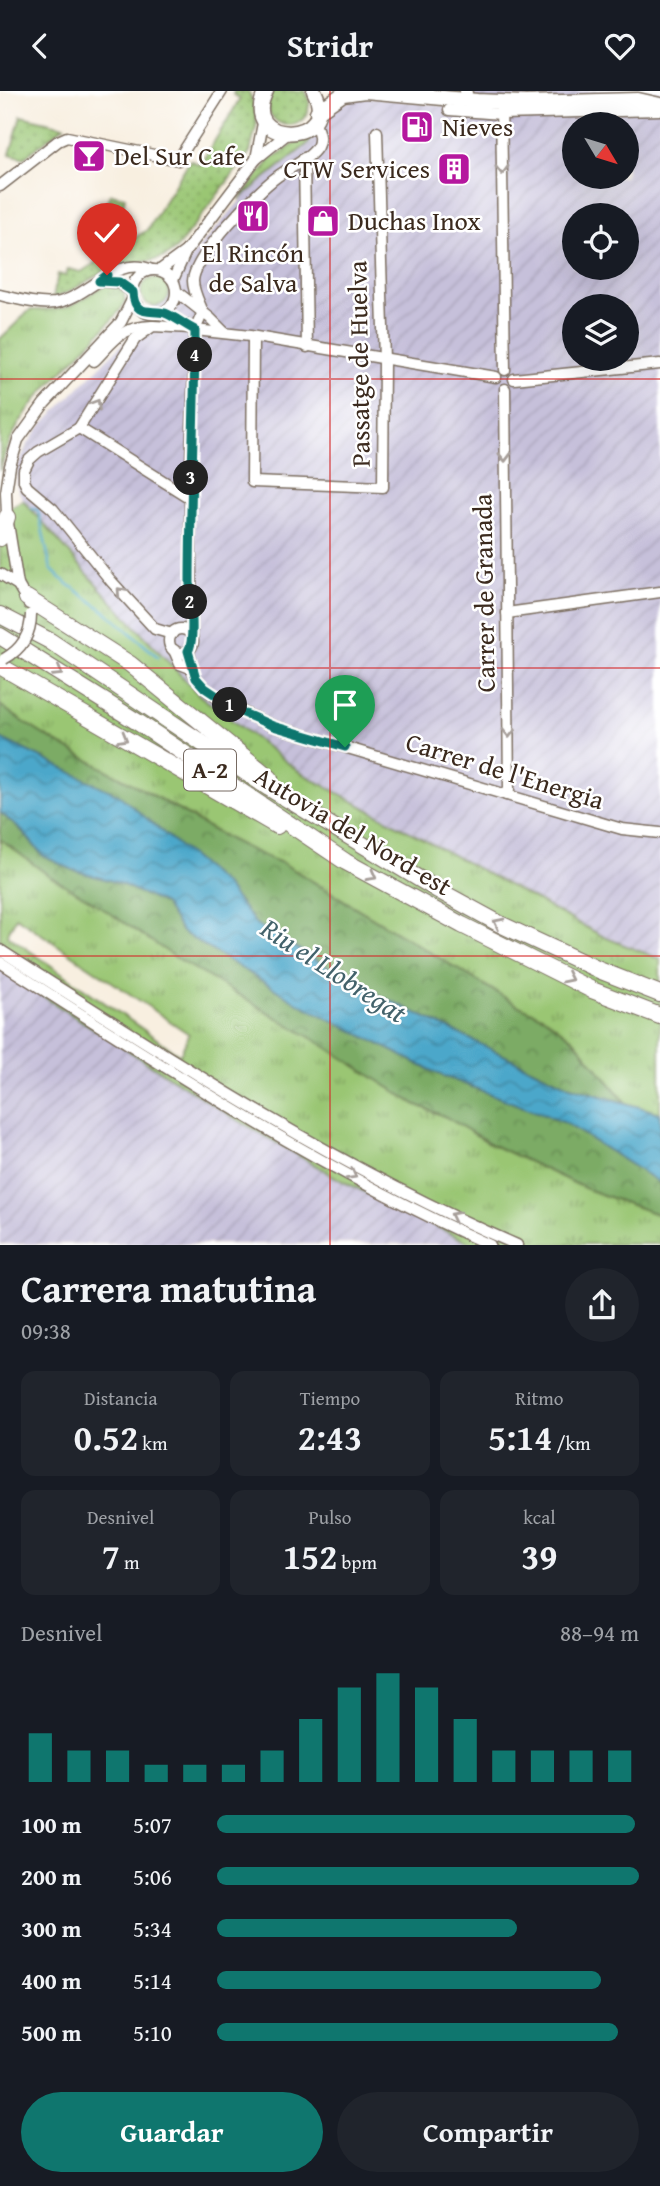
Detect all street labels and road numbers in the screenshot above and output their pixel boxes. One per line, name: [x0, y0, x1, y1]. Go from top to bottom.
street label: Passatge de Huelva: [337, 260, 380, 468]
street label: Carrer de Granada: [462, 492, 505, 693]
street label: Carrer de l'Energia: [401, 722, 610, 819]
road number: A-2: [184, 749, 236, 791]
street label: Autovia del Nord-est: [247, 756, 459, 905]

